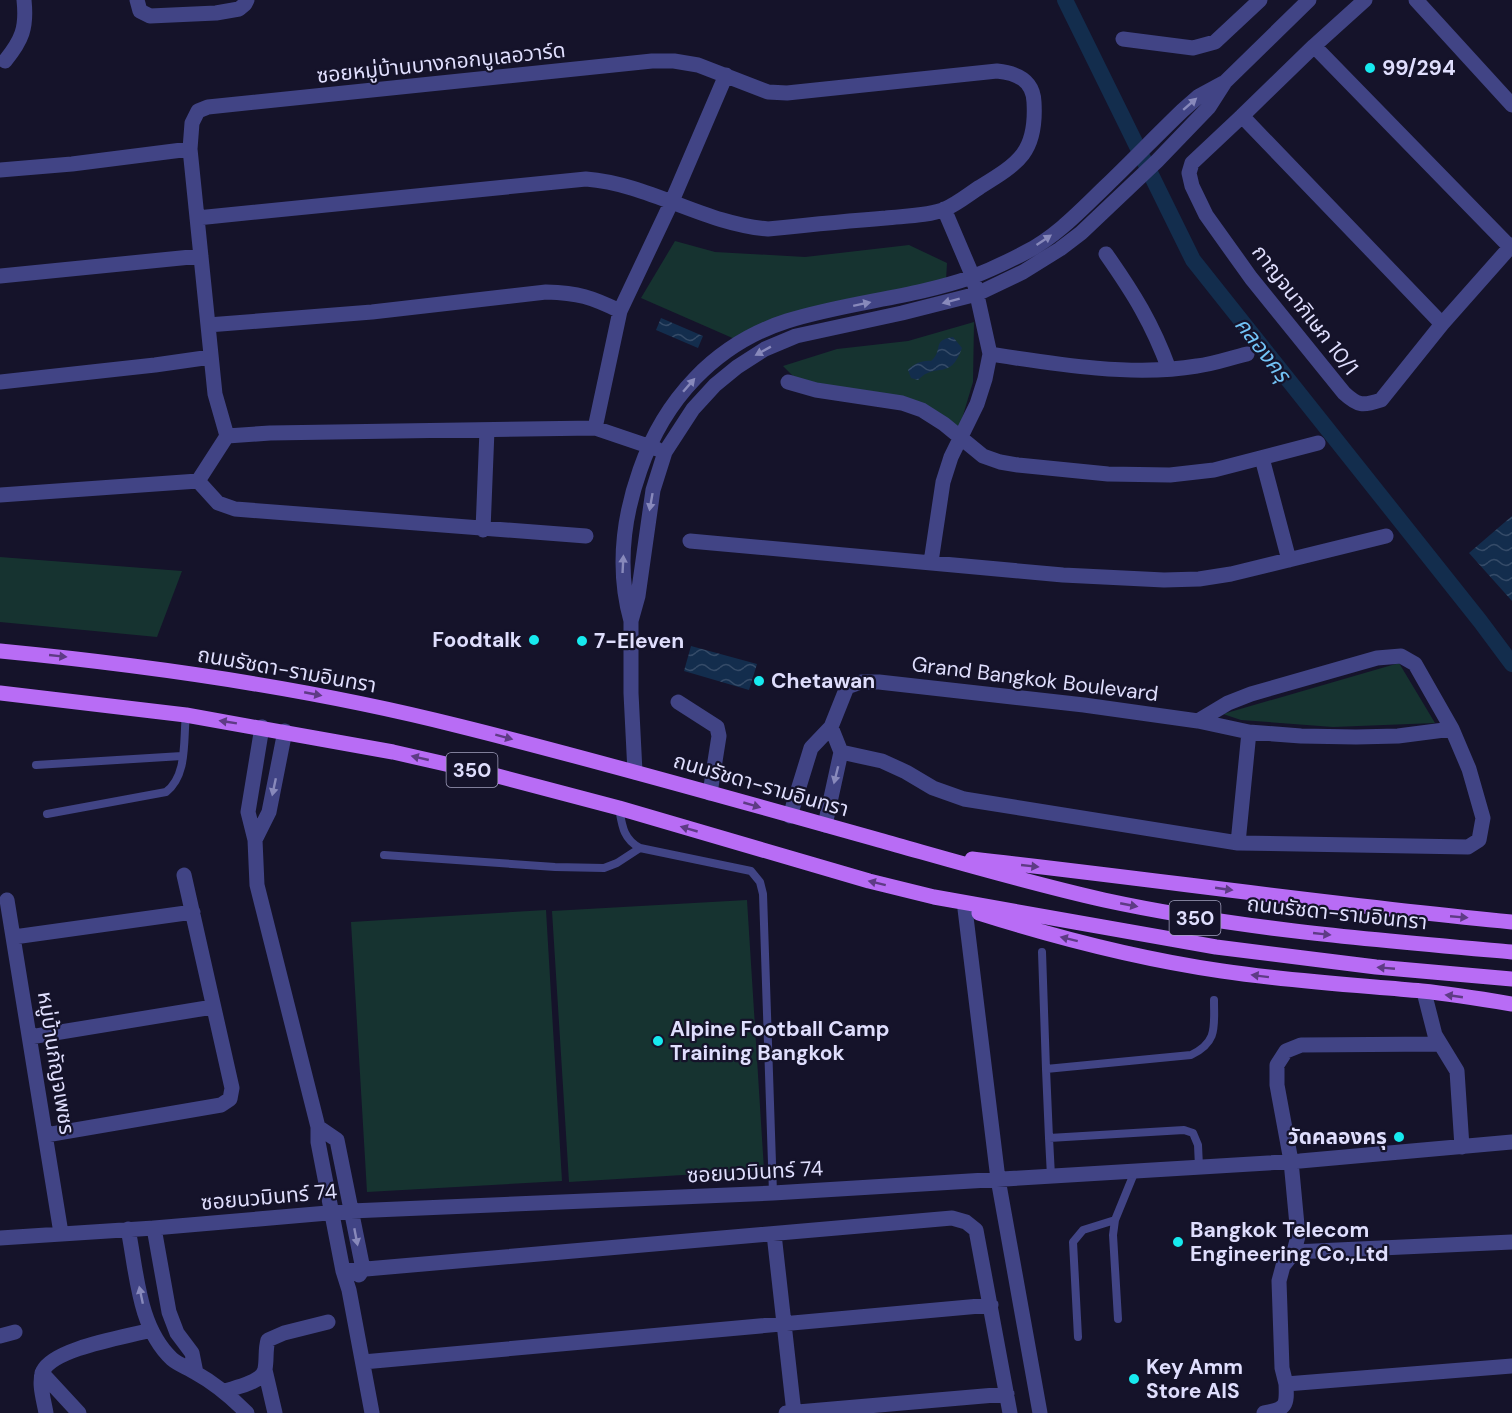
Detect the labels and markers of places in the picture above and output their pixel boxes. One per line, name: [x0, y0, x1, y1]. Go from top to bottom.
place label: 99/294: [1382, 54, 1456, 82]
marker: 99/294: [1363, 61, 1377, 75]
place label: Foodtalk: [432, 626, 522, 654]
place label: 7-Eleven: [594, 627, 684, 655]
marker: Foodtalk: [527, 633, 541, 647]
marker: 7-Eleven: [575, 634, 589, 648]
place label: Chetawan: [771, 667, 875, 695]
marker: Chetawan: [752, 674, 766, 688]
place label: Alpine Football Camp Training Bangkok: [670, 1015, 890, 1067]
marker: Alpine Football Camp Training Bangkok: [651, 1034, 665, 1048]
place label: วัดคลองครุ: [1288, 1123, 1387, 1151]
marker: วัดคลองครุ: [1392, 1130, 1406, 1144]
place label: Bangkok Telecom Engineering Co.,Ltd: [1190, 1216, 1388, 1268]
marker: Bangkok Telecom Engineering Co.,Ltd: [1171, 1235, 1185, 1249]
place label: Key Amm Store AIS: [1146, 1353, 1243, 1405]
marker: Key Amm Store AIS: [1127, 1372, 1141, 1386]

